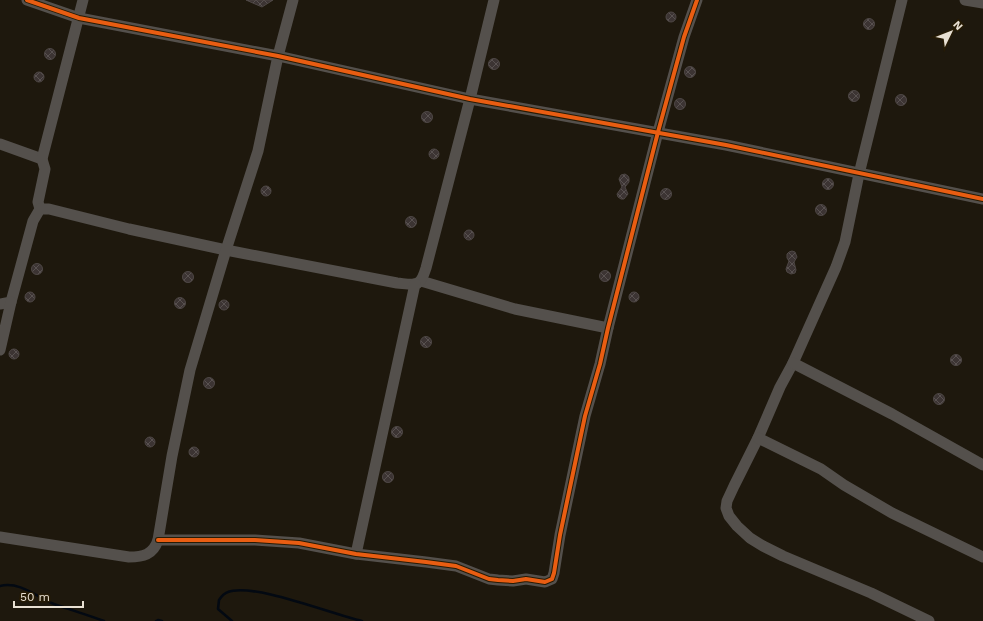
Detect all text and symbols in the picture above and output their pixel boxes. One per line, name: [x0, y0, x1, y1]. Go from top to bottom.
north arrow: [931, 12, 971, 52]
text: N: [950, 18, 965, 33]
scale bar: [14, 583, 83, 609]
text: 50 m: [20, 590, 50, 604]

